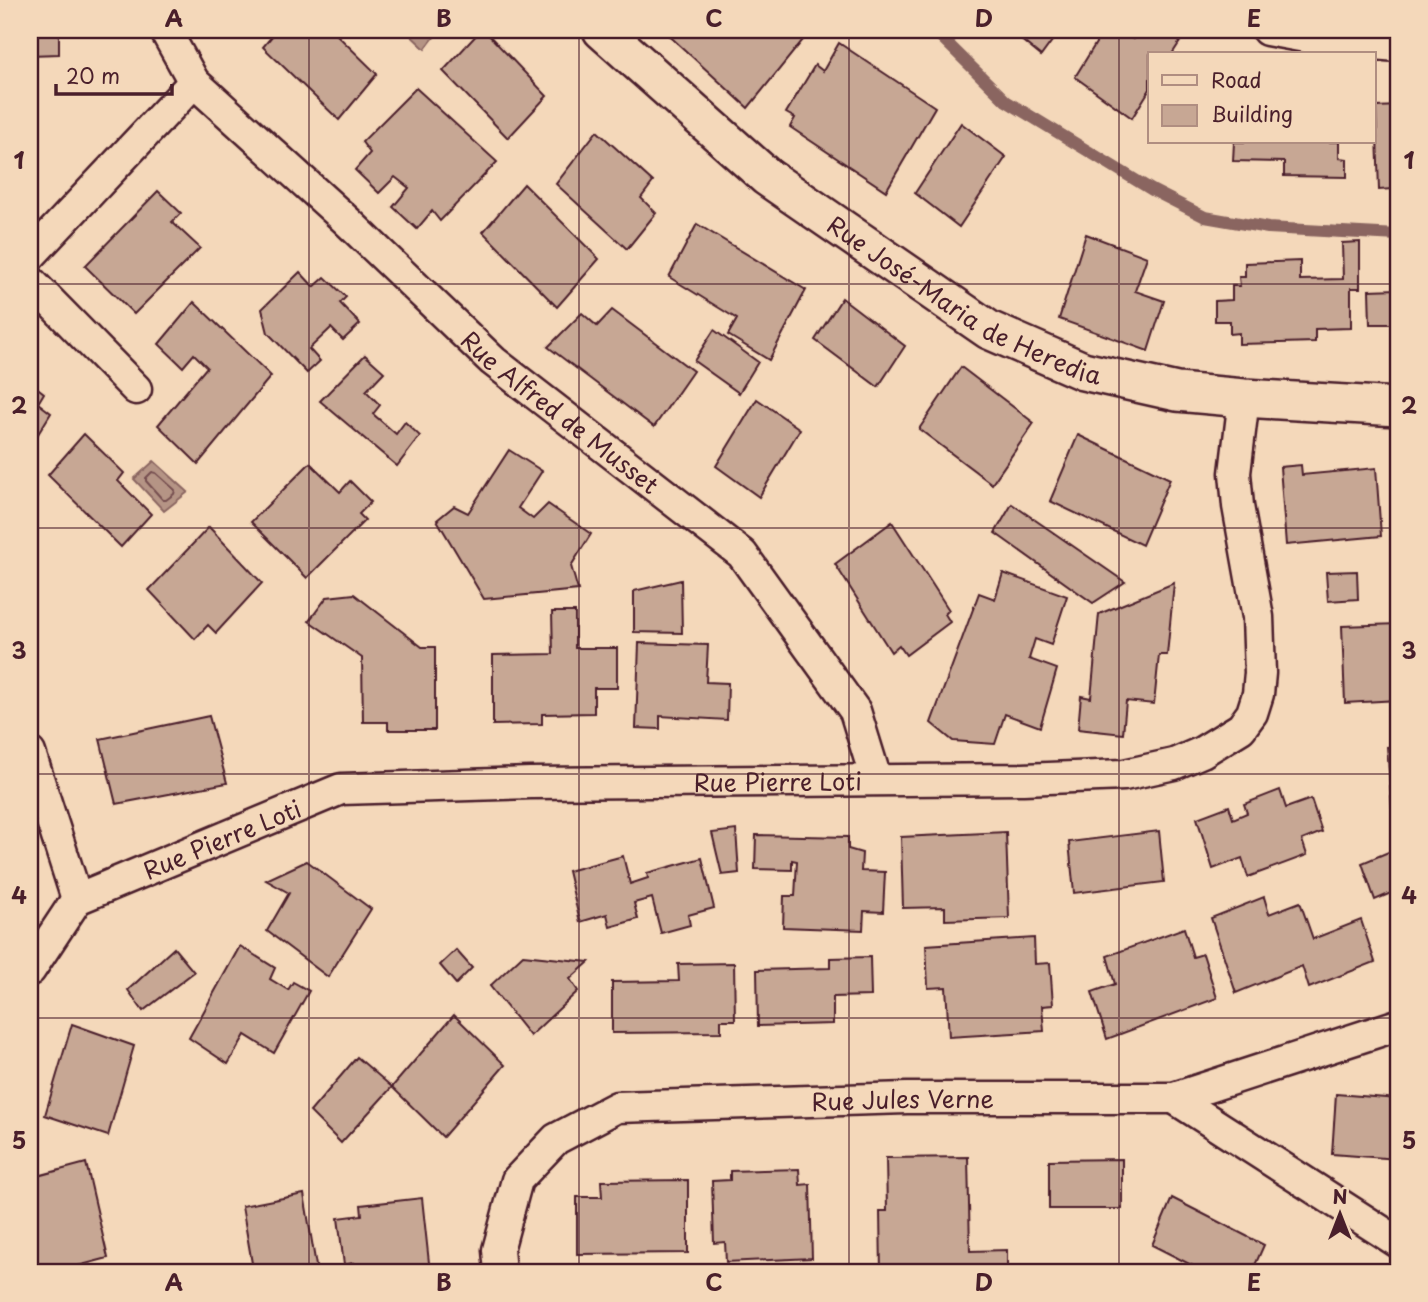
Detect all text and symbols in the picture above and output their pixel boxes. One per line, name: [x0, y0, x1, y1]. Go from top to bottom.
text: A: [165, 0, 183, 35]
text: B: [436, 0, 452, 35]
text: C: [705, 0, 723, 35]
text: D: [975, 0, 993, 35]
text: E: [1247, 0, 1261, 35]
scale bar: [56, 52, 172, 96]
legend: [1148, 52, 1376, 144]
text: 20 m: [66, 59, 120, 91]
text: Road: [1211, 63, 1262, 95]
text: Building: [1211, 97, 1293, 129]
text: 1: [14, 142, 25, 177]
text: 1: [1404, 142, 1415, 177]
street label: Rue José-Maria de Heredia: [821, 206, 1105, 393]
street label: Rue Alfred de Musset: [453, 322, 667, 502]
text: 2: [11, 387, 27, 422]
text: 2: [1401, 387, 1417, 422]
text: 3: [11, 632, 27, 667]
text: 3: [1401, 632, 1417, 667]
street label: Rue Pierre Loti: [694, 762, 862, 800]
street label: Rue Pierre Loti: [137, 790, 306, 888]
text: 4: [11, 877, 27, 912]
text: 4: [1401, 877, 1417, 912]
street label: Rue Jules Verne: [811, 1080, 994, 1119]
text: 5: [12, 1122, 26, 1157]
text: 5: [1402, 1122, 1416, 1157]
north arrow: [1306, 1180, 1376, 1250]
text: N: [1332, 1182, 1348, 1210]
text: A: [165, 1264, 183, 1299]
text: B: [436, 1264, 452, 1299]
text: C: [705, 1264, 723, 1299]
text: D: [975, 1264, 993, 1299]
text: E: [1247, 1264, 1261, 1299]

